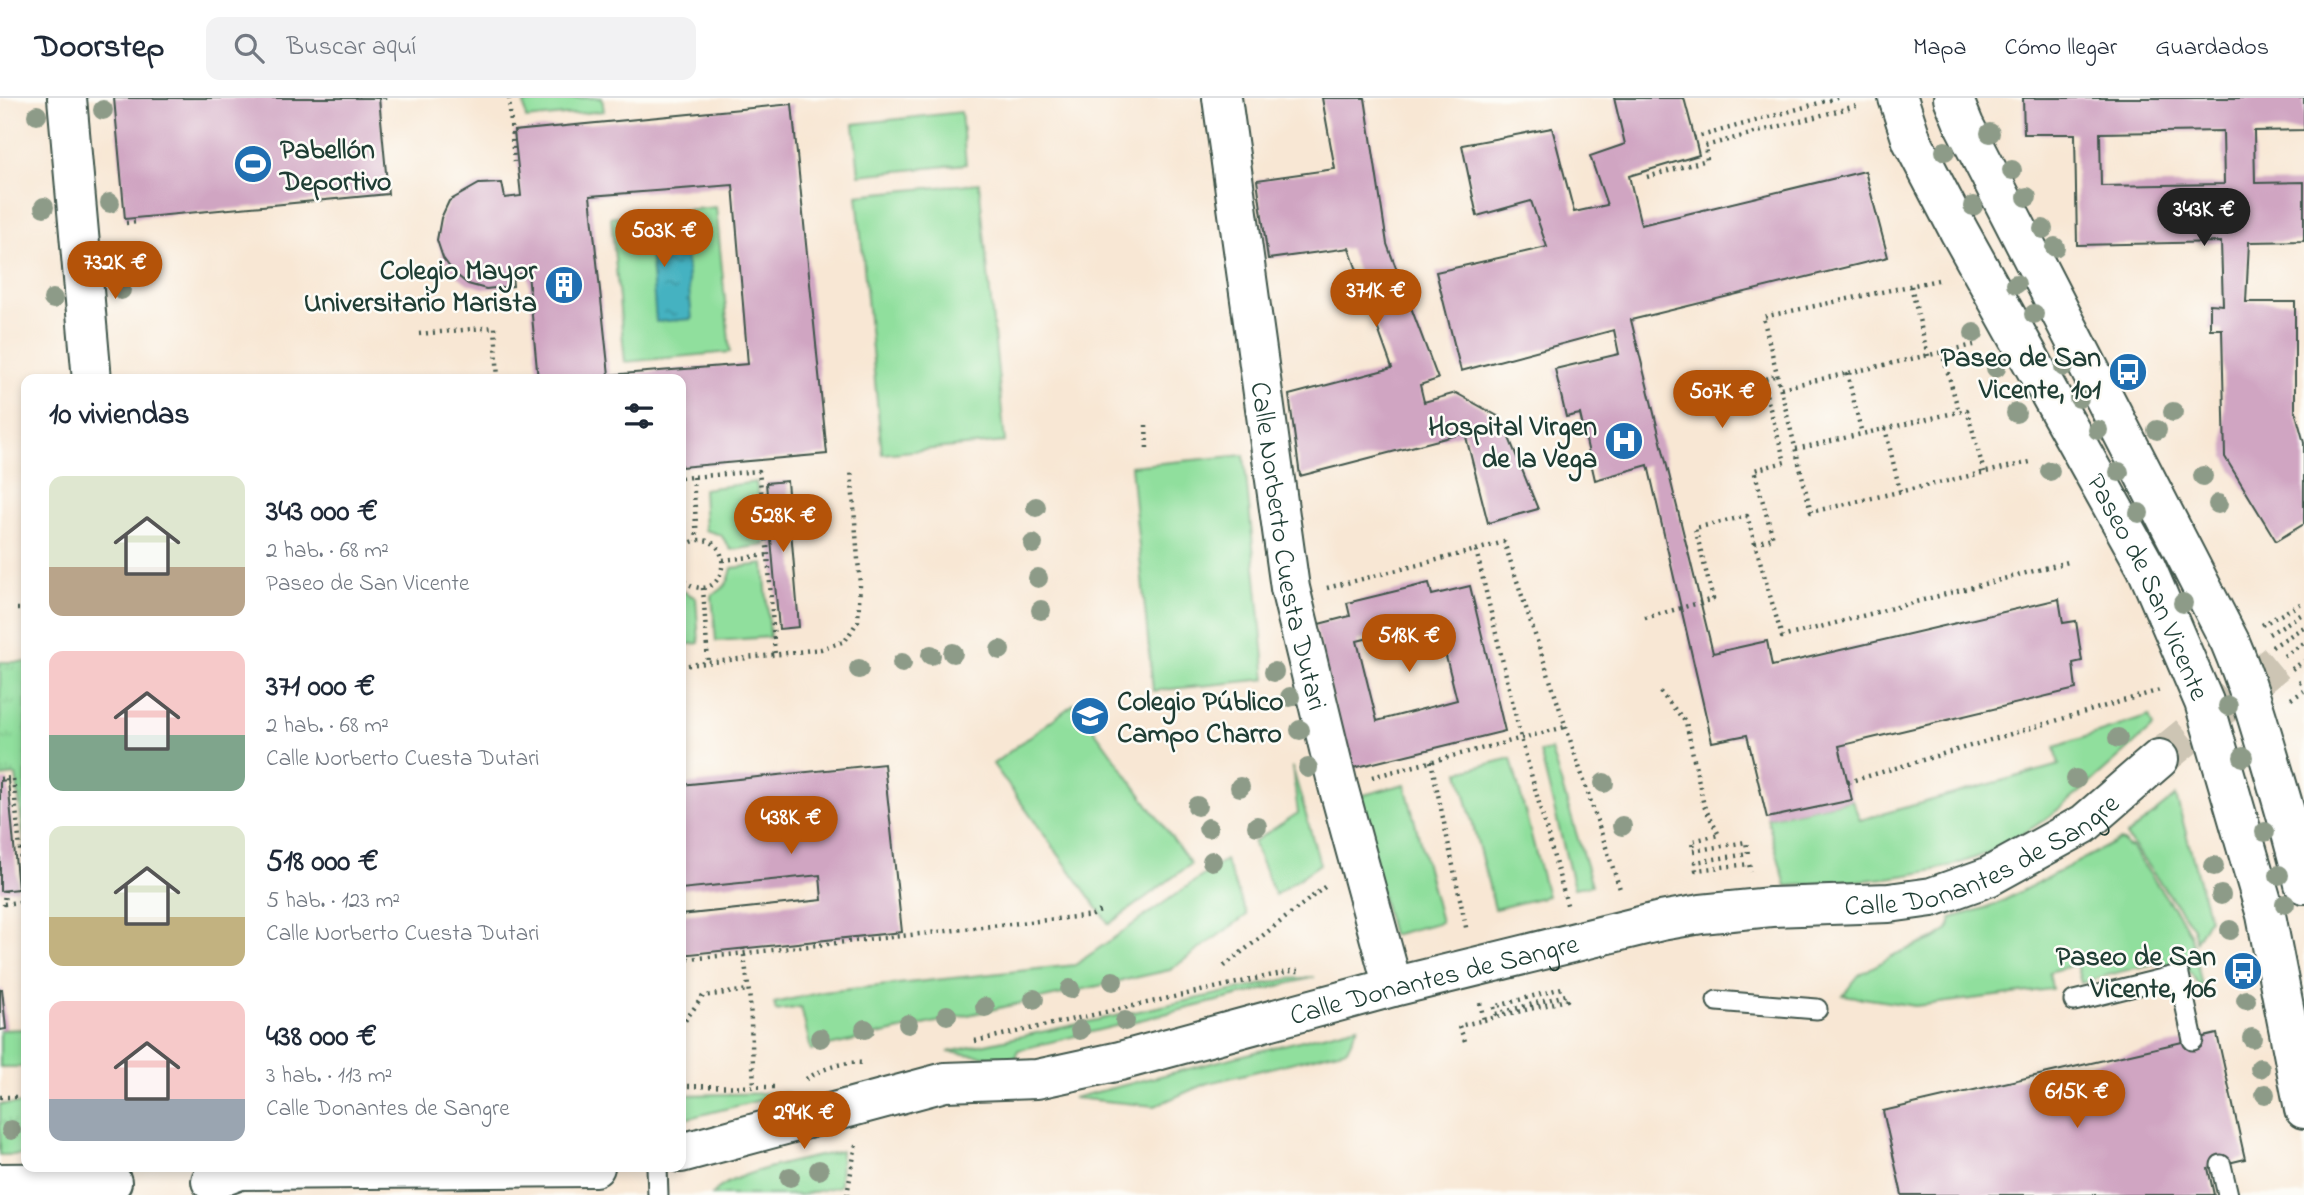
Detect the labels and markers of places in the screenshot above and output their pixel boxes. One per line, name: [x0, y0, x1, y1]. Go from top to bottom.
place label: Pabellón Deportivo: [278, 131, 391, 204]
sports icon: Pabellón Deportivo: [232, 143, 274, 185]
pin: 343K €: [2147, 188, 2261, 248]
pin: 503K €: [607, 209, 721, 269]
pin: 732K €: [58, 242, 172, 301]
place label: Colegio Mayor Universitario Marista: [304, 252, 538, 325]
building icon: Colegio Mayor Universitario Marista: [543, 264, 585, 306]
pin: 371K €: [1319, 270, 1433, 329]
place label: Paseo de San Vicente, 101: [1941, 339, 2101, 412]
bus stop icon: Paseo de San Vicente, 101: [2107, 351, 2149, 393]
pin: 507K €: [1665, 370, 1779, 430]
place label: Hospital Virgen de la Vega: [1428, 408, 1597, 482]
hospital icon: Hospital Virgen de la Vega: [1603, 420, 1645, 462]
pin: 528K €: [726, 494, 840, 554]
pin: 518K €: [1352, 614, 1466, 674]
place label: Colegio Público Campo Charro: [1117, 683, 1284, 756]
school or university icon: Colegio Público Campo Charro: [1069, 695, 1111, 737]
pin: 438K €: [734, 796, 848, 856]
place label: Paseo de San Vicente, 106: [2056, 938, 2217, 1011]
bus stop icon: Paseo de San Vicente, 106: [2222, 950, 2264, 992]
pin: 615K €: [2020, 1070, 2134, 1130]
pin: 294K €: [747, 1091, 861, 1151]

